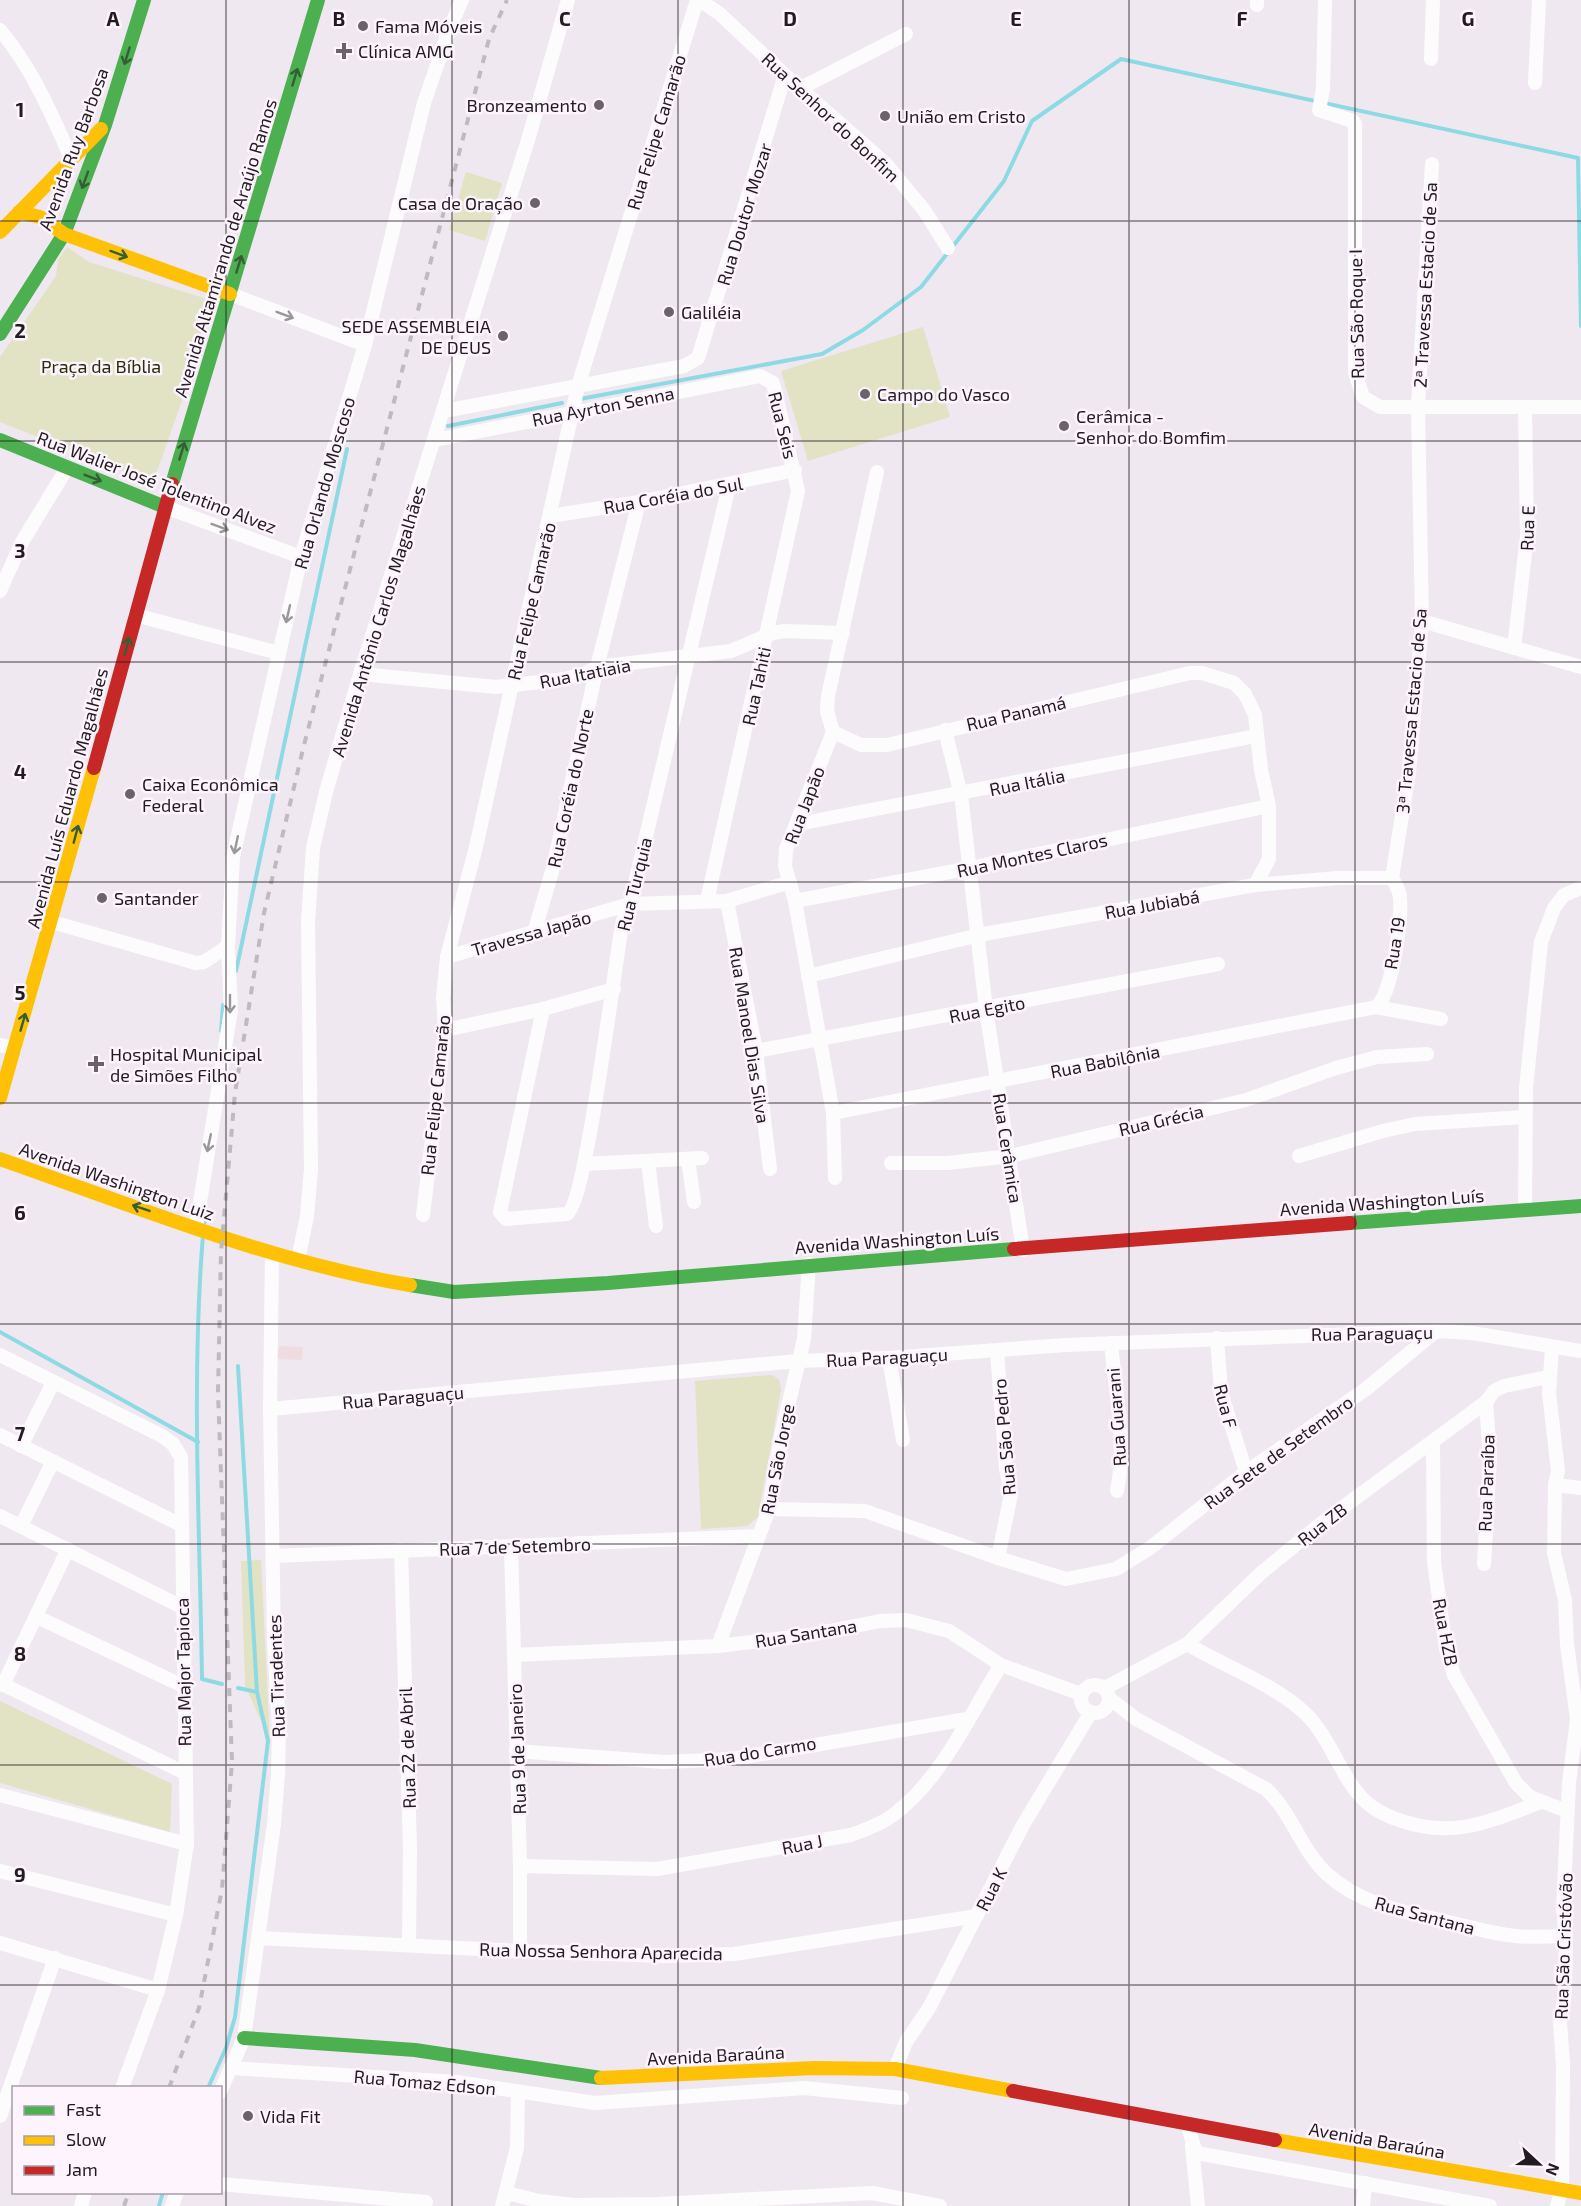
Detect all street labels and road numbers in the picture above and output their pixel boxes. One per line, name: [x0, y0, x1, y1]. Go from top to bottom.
street label: Rua Senhor do Bonfim: [758, 48, 904, 186]
street label: Rua Felipe Camarão: [622, 52, 690, 212]
street label: Avenida Ruy Barbosa: [33, 65, 113, 233]
street label: Avenida Altamirando de Araújo Ramos: [169, 96, 281, 400]
street label: Rua Doutor Mozar: [712, 140, 776, 288]
street label: 2ª Travessa Estacio de Sa: [1409, 181, 1441, 389]
street label: Rua São Roque I: [1344, 249, 1368, 379]
street label: Rua Ayrton Senna: [530, 381, 676, 431]
street label: Rua Seis: [764, 389, 802, 461]
street label: Rua Orlando Moscoso: [289, 394, 359, 572]
street label: Rua Walier José Tolentino Alvez: [34, 426, 280, 538]
street label: Rua Coréia do Sul: [602, 472, 745, 518]
street label: Avenida Antônio Carlos Magalhães: [326, 483, 430, 759]
street label: Rua E: [1515, 505, 1539, 551]
street label: Rua Felipe Camarão: [502, 520, 560, 682]
street label: 3ª Travessa Estacio de Sa: [1391, 607, 1431, 815]
street label: Rua Tahiti: [737, 645, 775, 727]
street label: Rua Itatiaia: [538, 653, 632, 693]
street label: Avenida Luís Eduardo Magalhães: [22, 666, 112, 930]
street label: Rua Panamá: [964, 691, 1068, 735]
street label: Rua Coréia do Norte: [542, 706, 598, 870]
street label: Rua Japão: [779, 763, 829, 847]
street label: Rua Itália: [987, 764, 1067, 800]
street label: Rua Montes Claros: [955, 828, 1109, 882]
street label: Rua Turquia: [612, 835, 656, 933]
street label: Rua Jubiabá: [1103, 885, 1201, 923]
street label: Travessa Japão: [469, 905, 593, 961]
street label: Rua 19: [1379, 915, 1409, 971]
street label: Rua Manoel Dias Silva: [725, 945, 775, 1125]
street label: Rua Egito: [947, 991, 1027, 1027]
street label: Rua Felipe Camarão: [416, 1014, 454, 1176]
street label: Rua Babilônia: [1048, 1040, 1162, 1082]
street label: Rua Cerâmica: [988, 1091, 1028, 1205]
street label: Rua Grécia: [1116, 1100, 1206, 1140]
street label: Avenida Washington Luiz: [17, 1137, 217, 1225]
street label: Avenida Washington Luís: [1279, 1184, 1485, 1220]
street label: Avenida Washington Luís: [794, 1222, 1000, 1258]
street label: Rua Paraguaçu: [1311, 1321, 1433, 1346]
street label: Rua Paraguaçu: [825, 1343, 949, 1372]
street label: Rua Guarani: [1102, 1367, 1130, 1467]
street label: Rua São Pedro: [988, 1378, 1020, 1496]
street label: Rua Paraguaçu: [341, 1381, 465, 1414]
street label: Rua F: [1210, 1382, 1242, 1431]
street label: Rua Sete de Setembro: [1199, 1390, 1357, 1514]
street label: Rua São Jorge: [755, 1402, 799, 1516]
street label: Rua Paraíba: [1473, 1434, 1499, 1532]
street label: Rua ZB: [1293, 1498, 1351, 1550]
street label: Rua 7 de Setembro: [439, 1532, 591, 1560]
street label: Rua HZB: [1429, 1596, 1463, 1668]
street label: Rua Major Tapioca: [171, 1598, 195, 1746]
street label: Rua Tiradentes: [263, 1614, 289, 1738]
street label: Rua Santana: [754, 1614, 858, 1652]
street label: Rua 9 de Janeiro: [504, 1683, 530, 1815]
street label: Rua 22 de Abril: [394, 1686, 420, 1809]
street label: Rua do Carmo: [702, 1731, 818, 1771]
street label: Rua J: [780, 1829, 824, 1859]
street label: Rua K: [971, 1863, 1011, 1914]
street label: Rua São Cristóvão: [1549, 1872, 1577, 2020]
street label: Rua Santana: [1372, 1891, 1478, 1939]
street label: Rua Nossa Senhora Aparecida: [479, 1938, 723, 1964]
street label: Avenida Baraúna: [647, 2040, 785, 2070]
street label: Rua Tomaz Edson: [353, 2065, 497, 2099]
street label: Avenida Baraúna: [1307, 2117, 1447, 2163]

